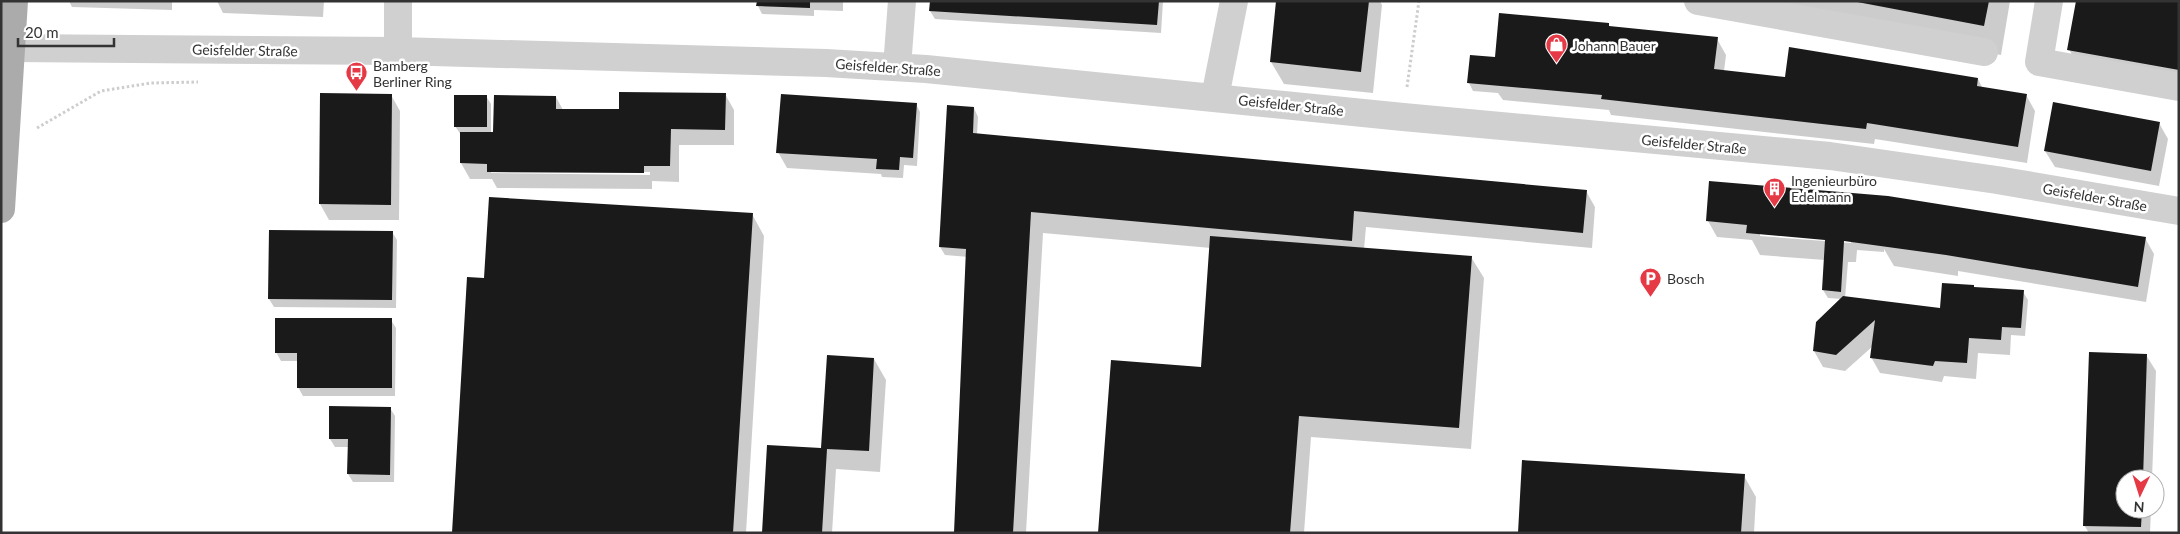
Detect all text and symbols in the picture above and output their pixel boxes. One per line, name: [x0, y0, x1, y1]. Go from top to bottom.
scale bar: [18, 15, 114, 47]
text: 20 m: [25, 23, 59, 41]
shop icon: Johann Bauer: [1544, 33, 1568, 64]
place label: Johann Bauer: [1572, 37, 1656, 54]
street label: Geisfelder Straße: [192, 41, 298, 59]
street label: Geisfelder Straße: [835, 55, 941, 79]
place label: Bamberg Berliner Ring: [373, 57, 452, 90]
bus stop icon: Bamberg Berliner Ring: [345, 61, 369, 92]
street label: Geisfelder Straße: [1238, 91, 1344, 119]
street label: Geisfelder Straße: [1641, 131, 1747, 157]
place label: Ingenieurbüro Edelmann: [1791, 172, 1877, 205]
building icon: Ingenieurbüro Edelmann: [1763, 176, 1787, 207]
street label: Geisfelder Straße: [2041, 179, 2149, 215]
parking icon: Bosch: [1639, 266, 1663, 297]
place label: Bosch: [1667, 270, 1704, 287]
north arrow: [2115, 469, 2165, 519]
text: N: [2133, 499, 2145, 516]

